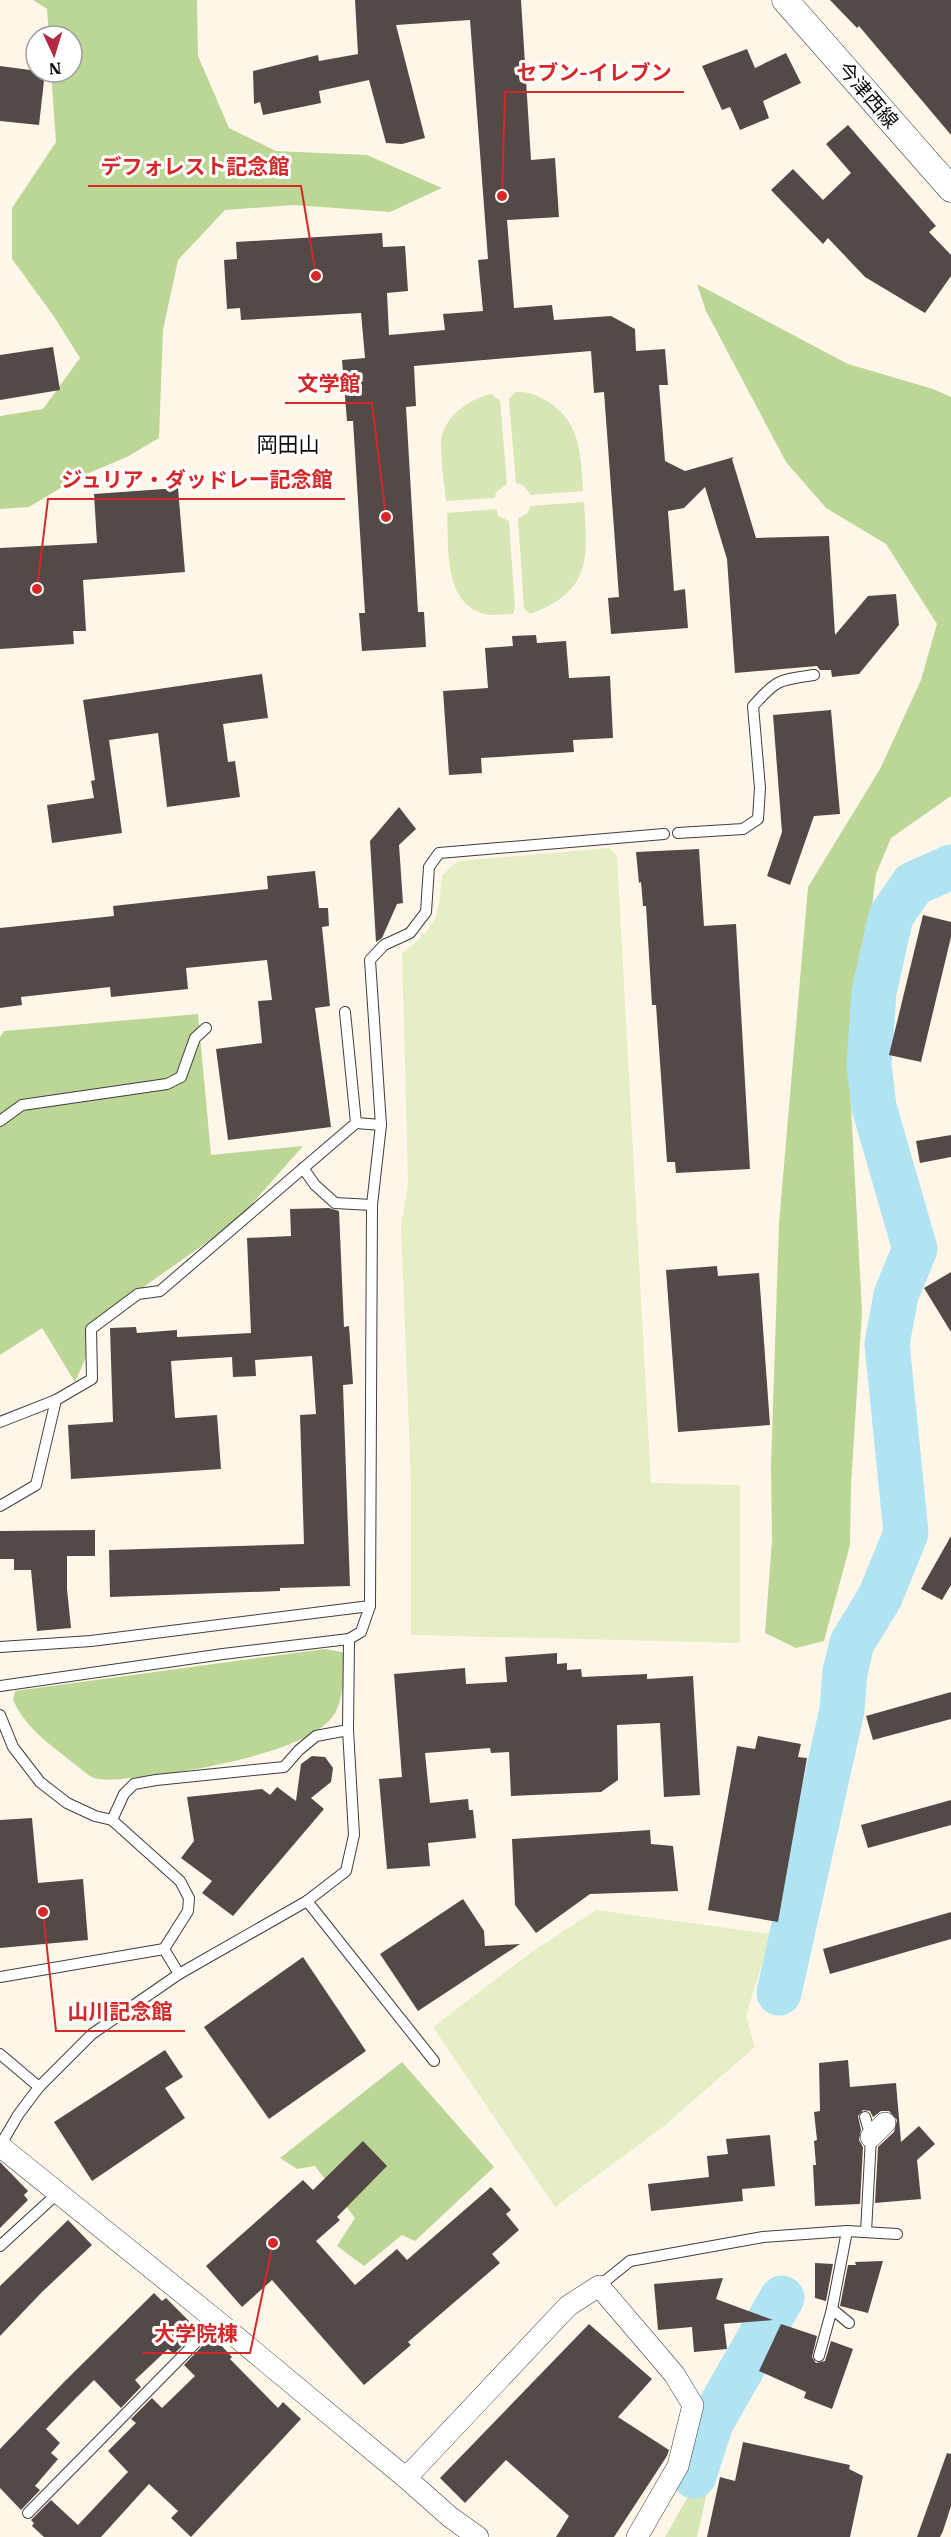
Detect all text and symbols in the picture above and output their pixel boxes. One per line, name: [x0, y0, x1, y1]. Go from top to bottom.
north arrow: [24, 24, 84, 84]
callout: セブン-イレブン: [505, 53, 684, 92]
street label: 今津西線: [832, 56, 905, 134]
text: セブン-イレブン: [516, 58, 672, 86]
text: N: [48, 59, 62, 79]
callout: デフォレスト記念館: [88, 147, 301, 186]
text: デフォレスト記念館: [101, 152, 290, 180]
callout: 文学館: [285, 364, 372, 403]
text: 文学館: [298, 369, 361, 397]
district label: 岡田山: [257, 430, 320, 458]
callout: ジュリア・ダッドレー記念館: [48, 460, 345, 499]
text: ジュリア・ダッドレー記念館: [61, 465, 333, 493]
callout: 山川記念館: [56, 1992, 185, 2031]
text: 山川記念館: [68, 1997, 173, 2025]
callout: 大学院棟: [142, 2314, 250, 2353]
text: 大学院棟: [154, 2319, 238, 2347]

